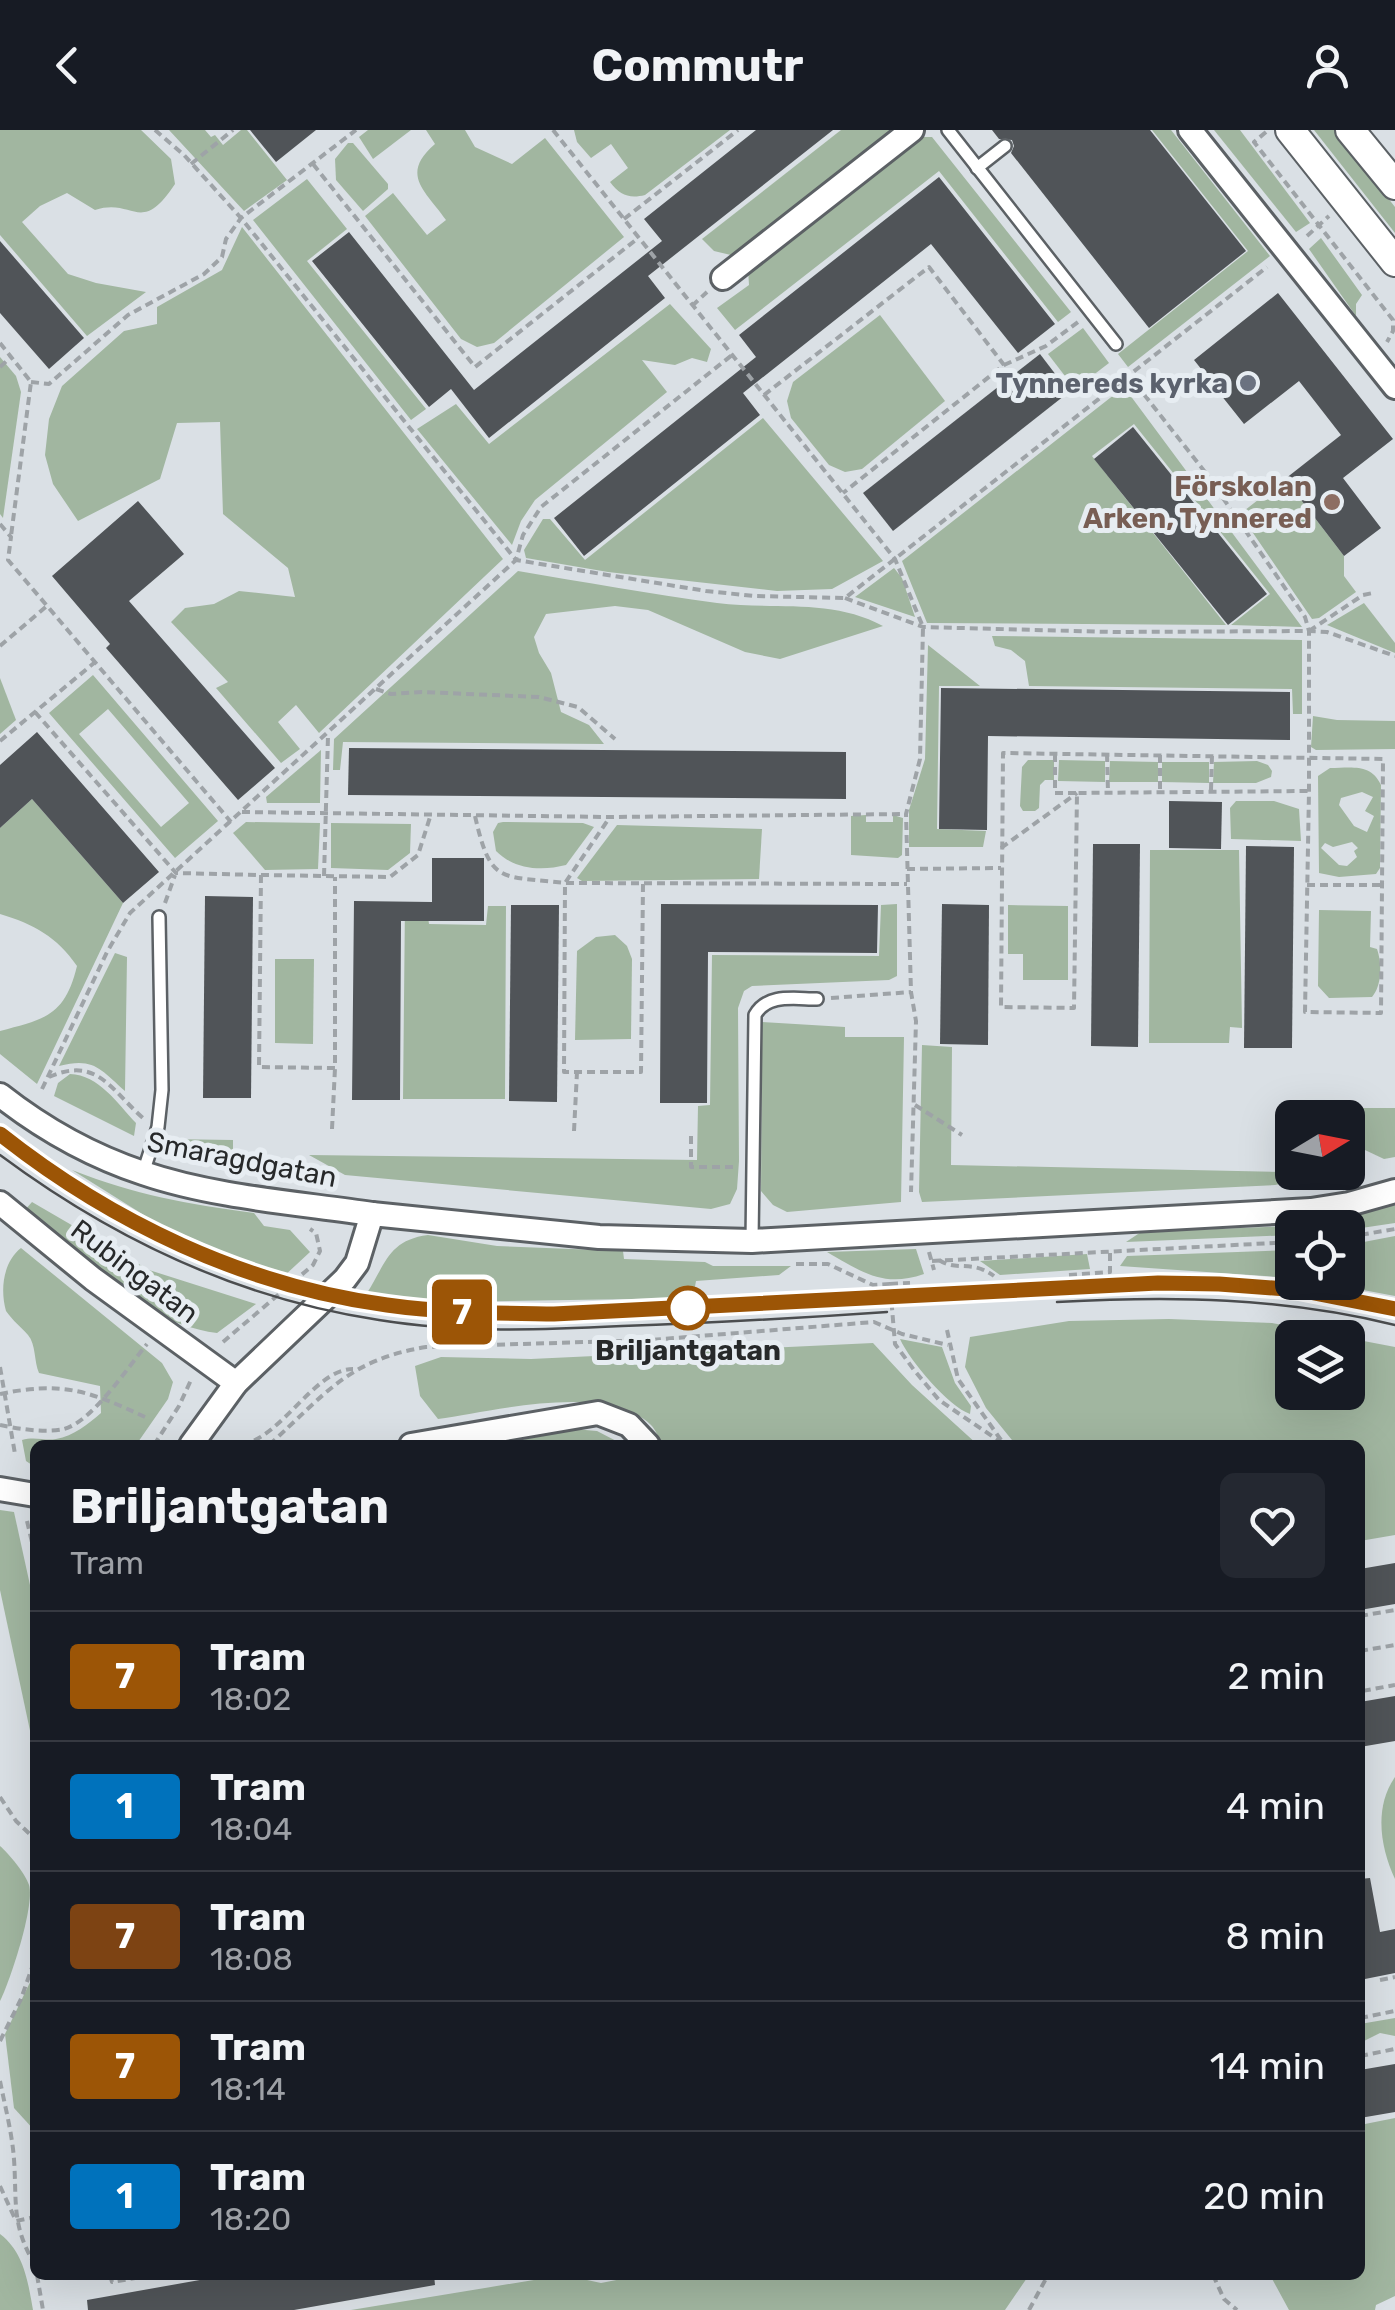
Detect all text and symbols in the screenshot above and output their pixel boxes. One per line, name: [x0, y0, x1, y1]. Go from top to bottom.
icon: back: [40, 38, 95, 93]
icon: person: [1300, 38, 1355, 93]
text: Commutr: [592, 39, 803, 92]
place label: Tynnereds kyrka: [995, 367, 1228, 400]
marker: Tynnereds kyrka: [1237, 372, 1259, 394]
place label: Förskolan Arken, Tynnered: [1083, 470, 1312, 535]
marker: Förskolan Arken, Tynnered: [1321, 491, 1343, 513]
north arrow: [1275, 1100, 1365, 1190]
map controls: [1275, 1100, 1365, 1410]
street label: Smaragdgatan: [144, 1125, 339, 1194]
button: locate: [1275, 1210, 1365, 1300]
street label: Rubingatan: [64, 1213, 205, 1330]
line badge: 7: [430, 1280, 494, 1344]
marker: Briljantgatan: [667, 1287, 709, 1329]
text: 7: [452, 1291, 472, 1333]
button: layers: [1275, 1320, 1365, 1410]
place label: Briljantgatan: [595, 1334, 781, 1367]
button: heart: [1220, 1473, 1325, 1578]
text: Briljantgatan: [70, 1478, 389, 1535]
text: Tram: [70, 1544, 144, 1582]
text: Tram: [210, 1634, 306, 1680]
text: 2 min: [1227, 1653, 1325, 1699]
text: 7: [115, 1655, 135, 1697]
text: 18:02: [210, 1680, 291, 1718]
text: Tram: [210, 1764, 306, 1810]
text: 4 min: [1226, 1783, 1325, 1829]
text: 1: [116, 1785, 134, 1827]
text: 18:04: [210, 1810, 292, 1848]
text: Tram: [210, 1894, 306, 1940]
text: 8 min: [1226, 1913, 1325, 1959]
text: 7: [115, 1915, 135, 1957]
text: 18:08: [210, 1940, 293, 1978]
text: Tram: [210, 2024, 306, 2070]
text: 14 min: [1210, 2043, 1325, 2089]
text: 7: [115, 2045, 135, 2087]
text: 18:14: [210, 2070, 286, 2108]
text: Tram: [210, 2154, 306, 2200]
text: 20 min: [1203, 2173, 1325, 2219]
text: 1: [116, 2175, 134, 2217]
text: 18:20: [210, 2200, 291, 2238]

